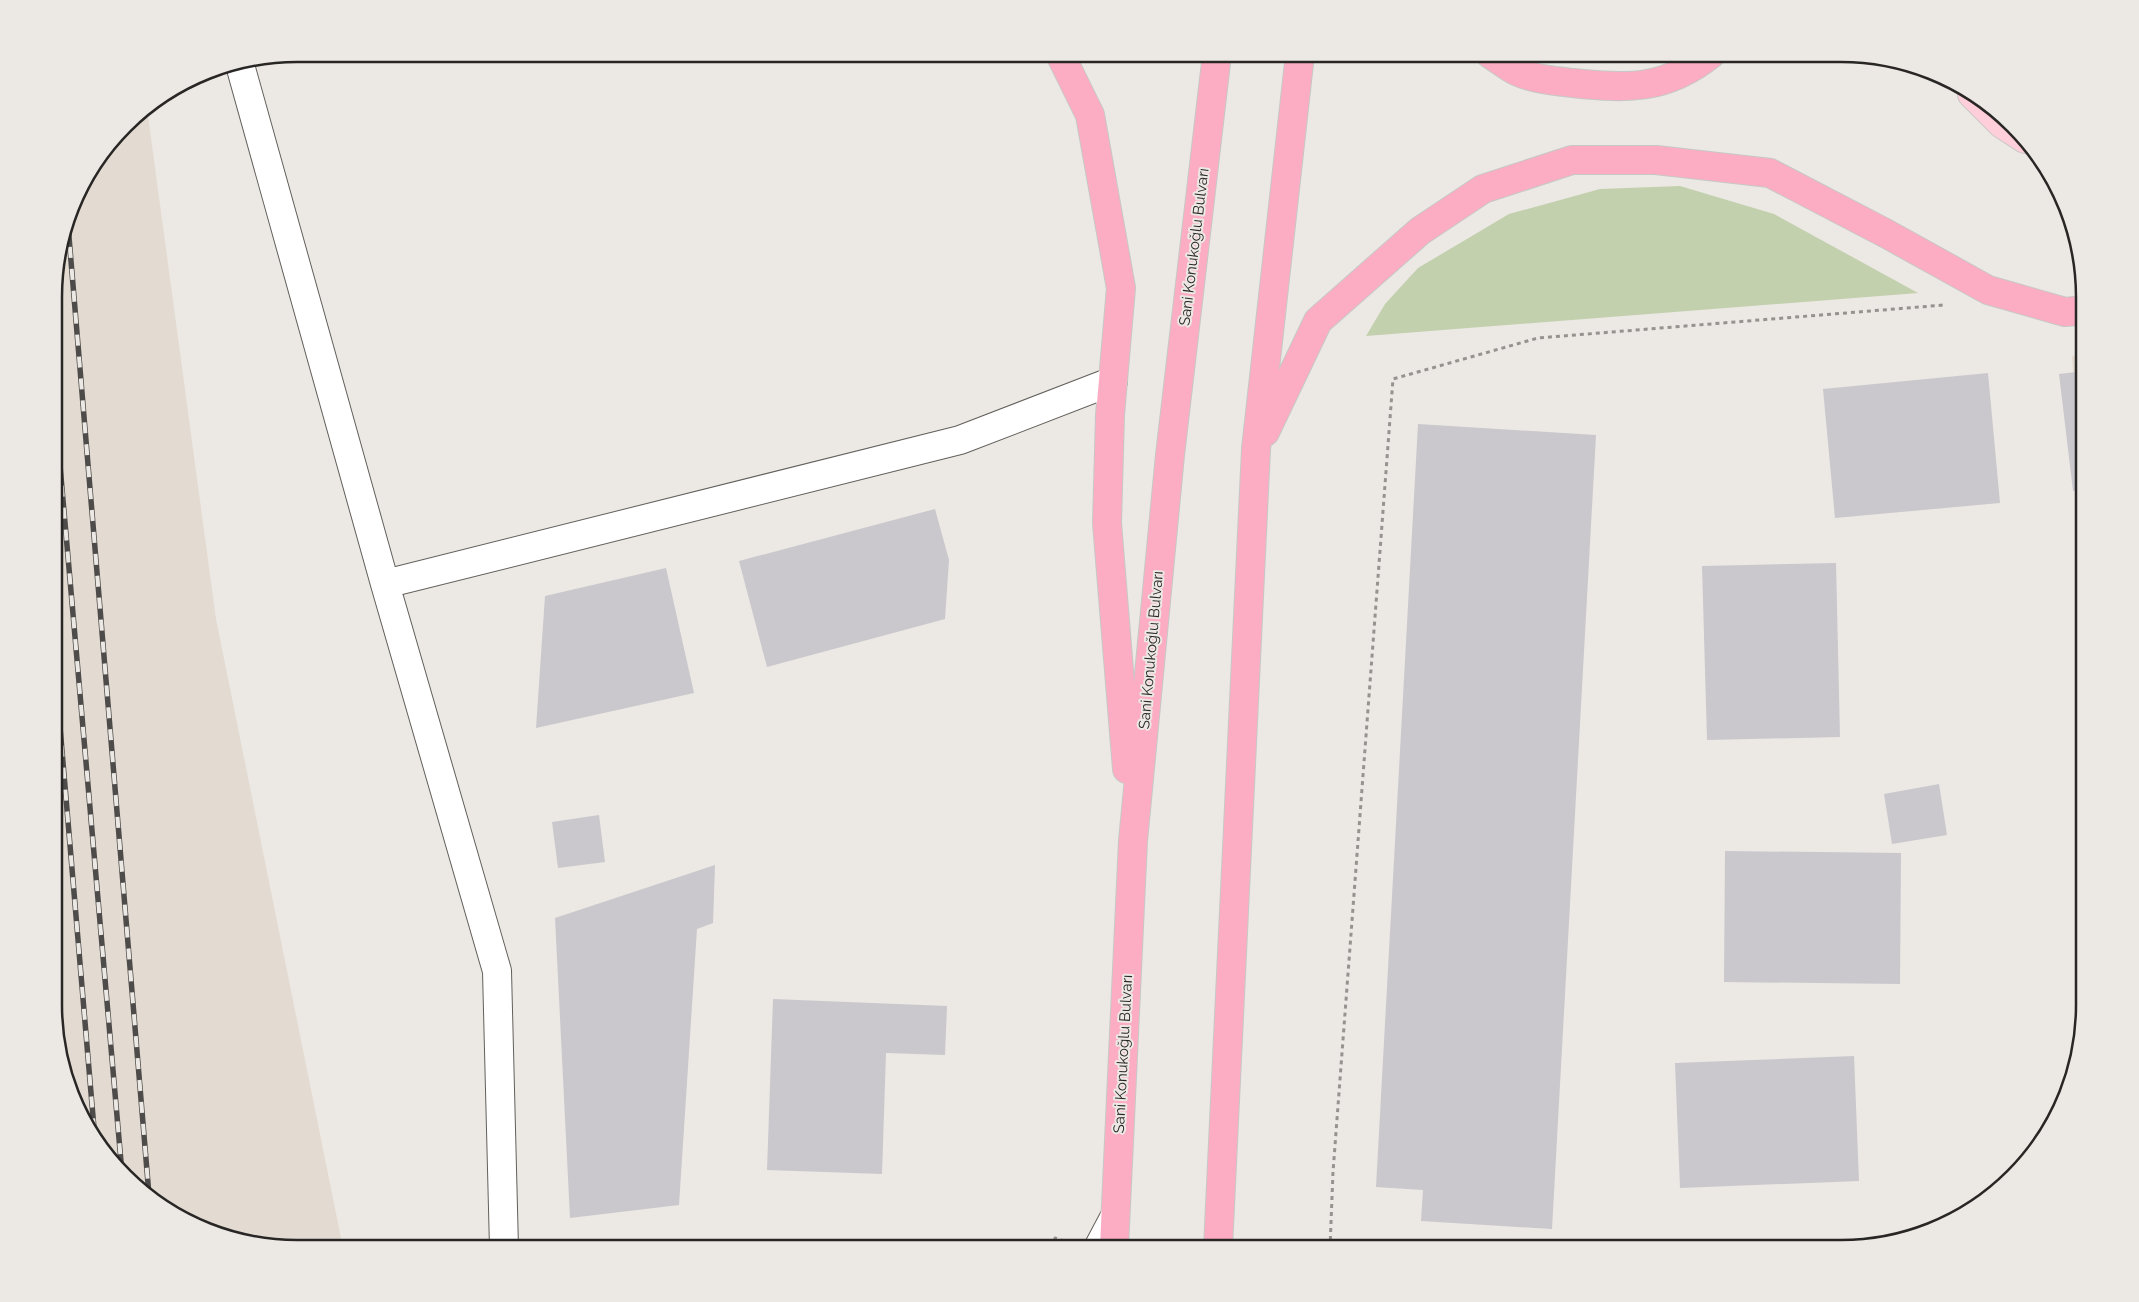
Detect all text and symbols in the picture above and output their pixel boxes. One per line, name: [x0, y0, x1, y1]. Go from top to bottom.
street label: Sani Konukoğlu Bulvarı: [1175, 167, 1213, 327]
street label: Sani Konukoğlu Bulvarı: [1135, 570, 1167, 730]
street label: Sani Konukoğlu Bulvarı: [1110, 974, 1136, 1134]

